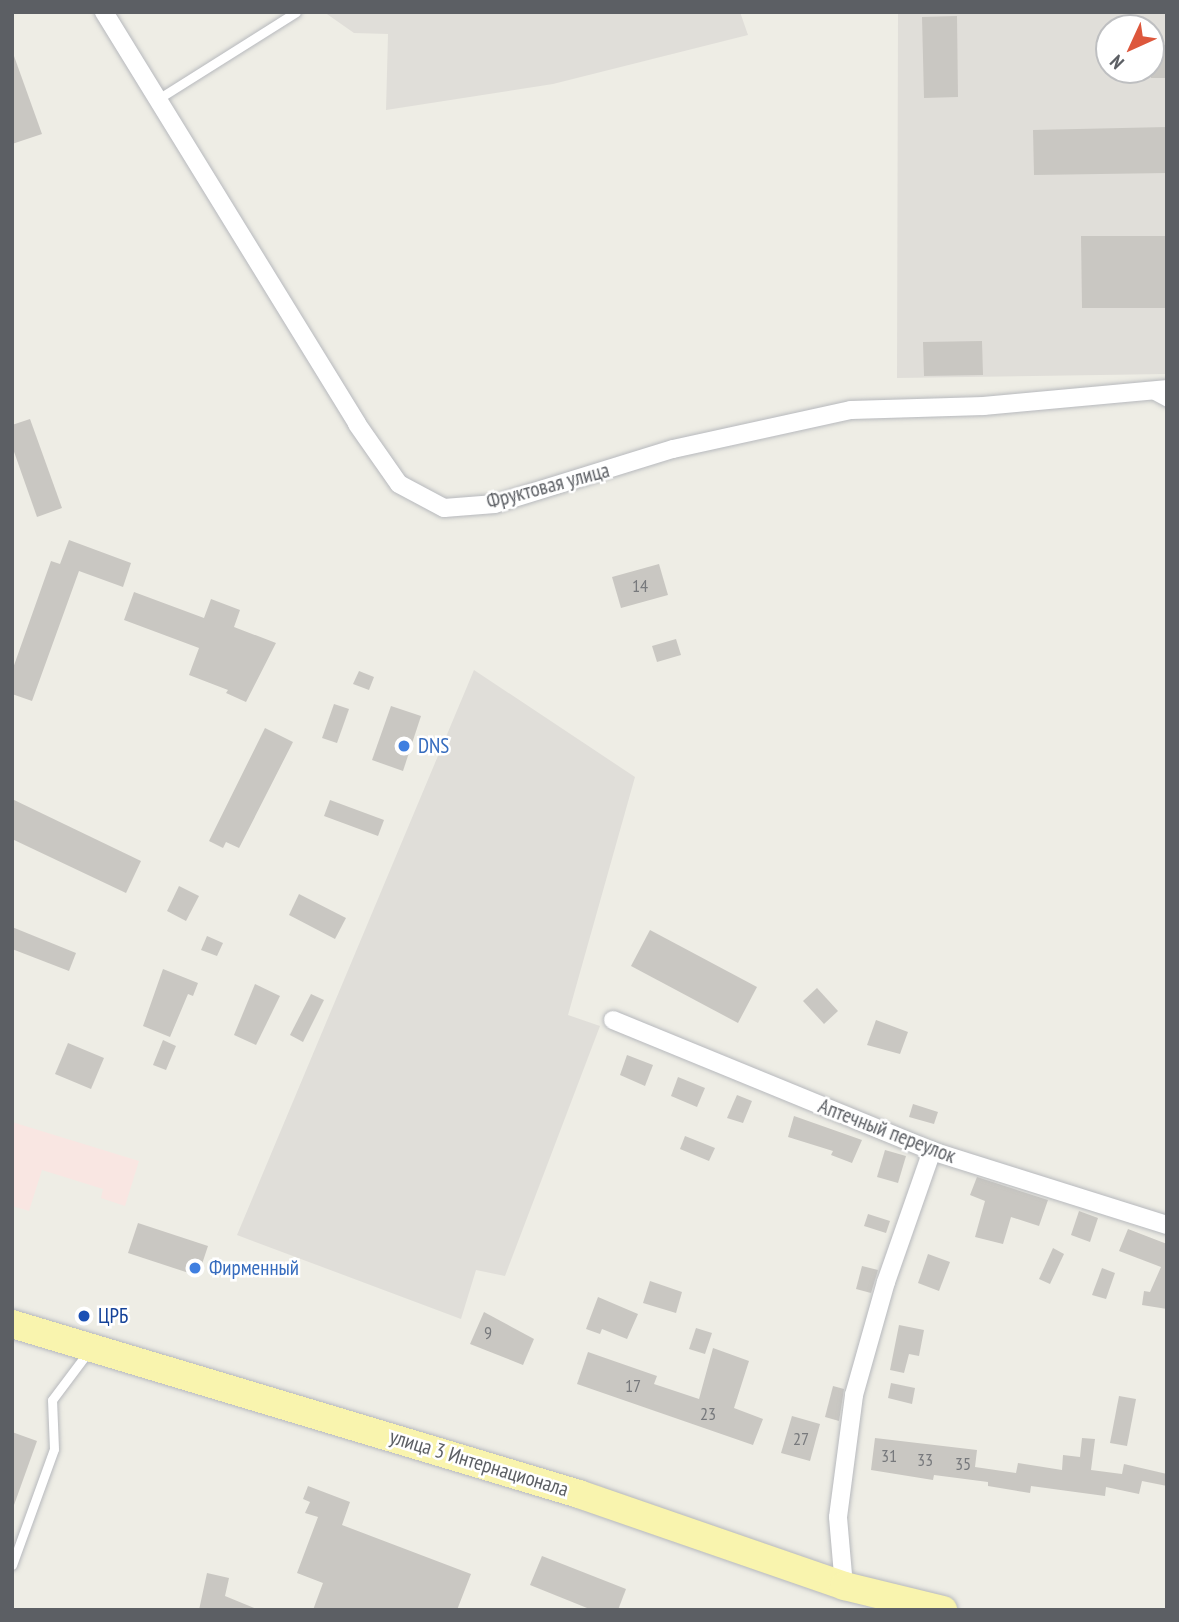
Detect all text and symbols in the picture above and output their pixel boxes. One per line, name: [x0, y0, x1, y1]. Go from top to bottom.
north arrow: [1095, 14, 1165, 84]
text: N: [1104, 50, 1129, 75]
street label: Фруктовая улица: [484, 457, 612, 515]
house number: 14: [632, 575, 648, 597]
place label: DNS: [418, 733, 449, 759]
marker: DNS: [396, 738, 412, 754]
street label: Аптечный переулок: [815, 1093, 959, 1169]
place label: Фирменный: [209, 1255, 299, 1281]
marker: Фирменный: [187, 1260, 203, 1276]
place label: ЦРБ: [98, 1303, 128, 1329]
marker: ЦРБ: [76, 1308, 92, 1324]
house number: 9: [484, 1322, 492, 1344]
house number: 17: [625, 1375, 641, 1397]
house number: 23: [700, 1403, 716, 1425]
street label: улица 3 Интернационала: [386, 1424, 572, 1502]
house number: 27: [793, 1428, 809, 1450]
house number: 31: [881, 1445, 897, 1467]
house number: 33: [917, 1449, 933, 1471]
house number: 35: [955, 1453, 971, 1475]

